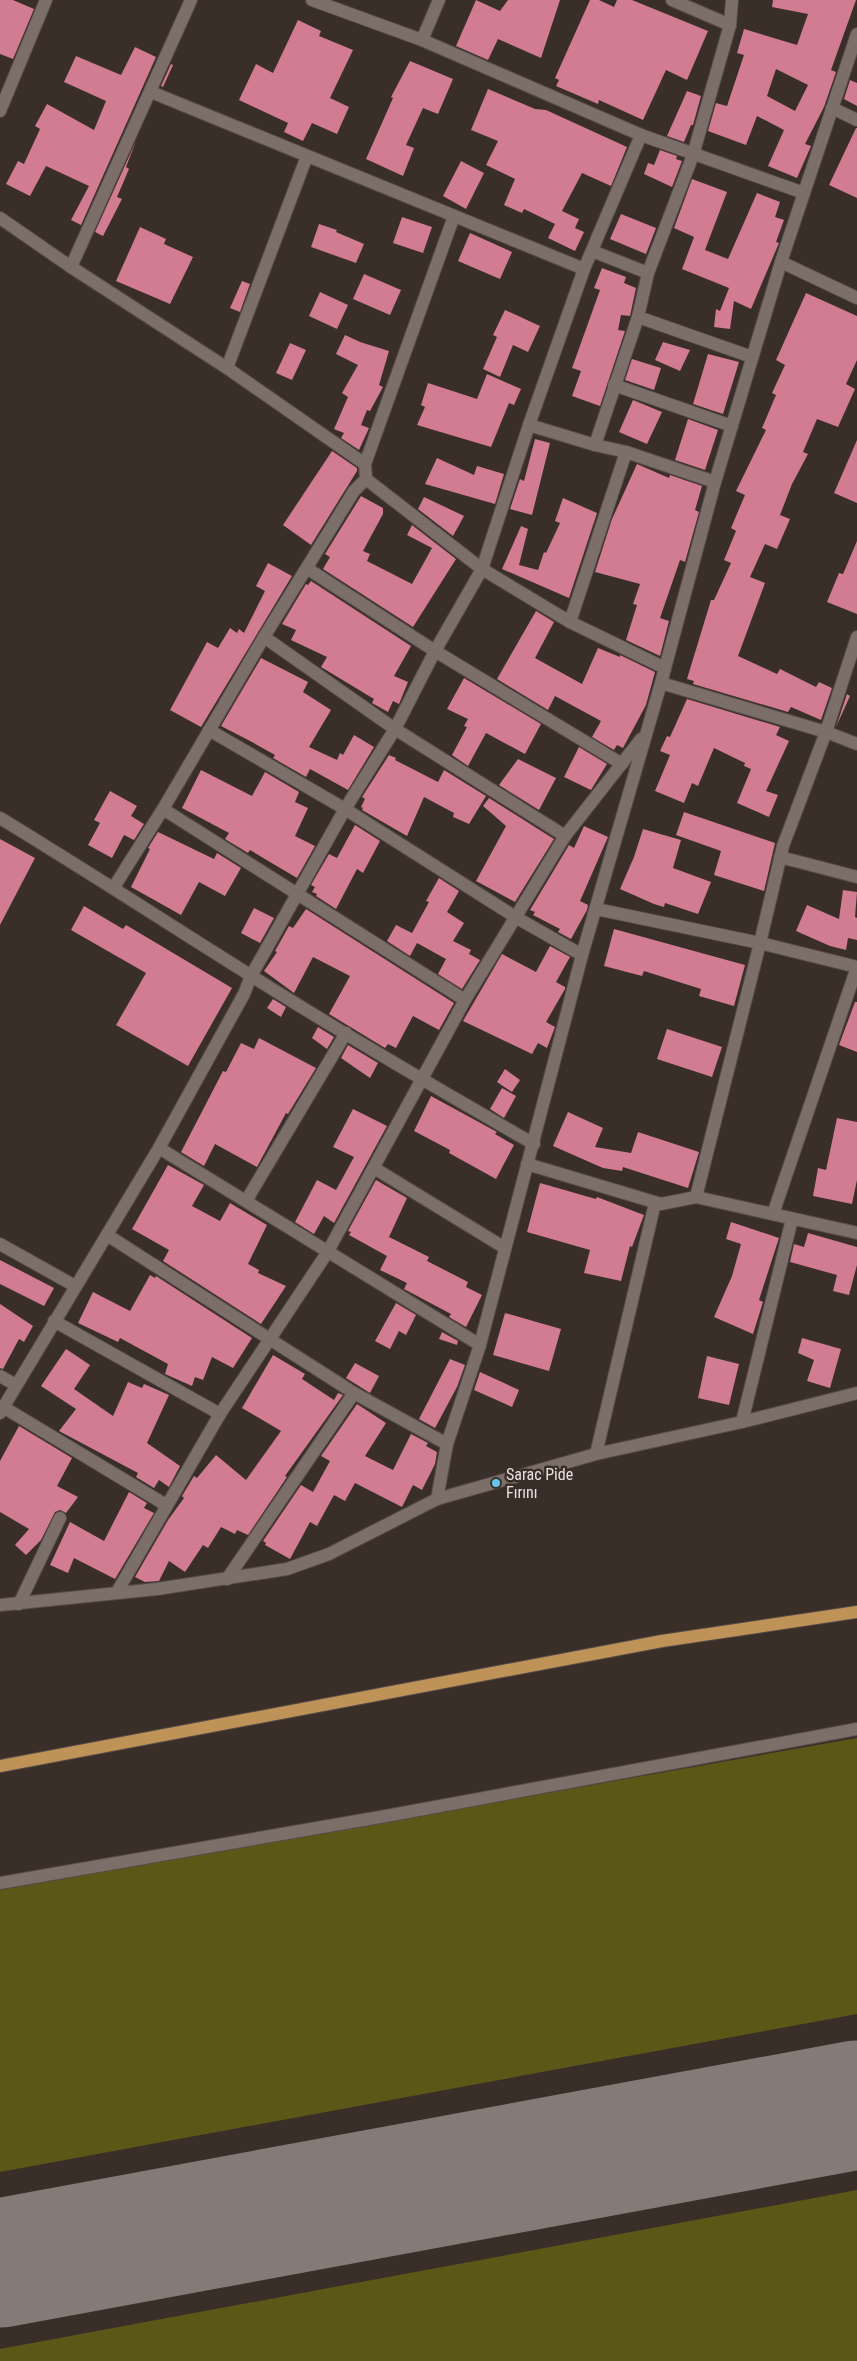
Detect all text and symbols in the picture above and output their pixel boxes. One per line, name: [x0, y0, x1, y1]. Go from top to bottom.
place label: Sarac Pide Fırını: [506, 1465, 573, 1502]
marker: Sarac Pide Fırını: [490, 1477, 502, 1489]

